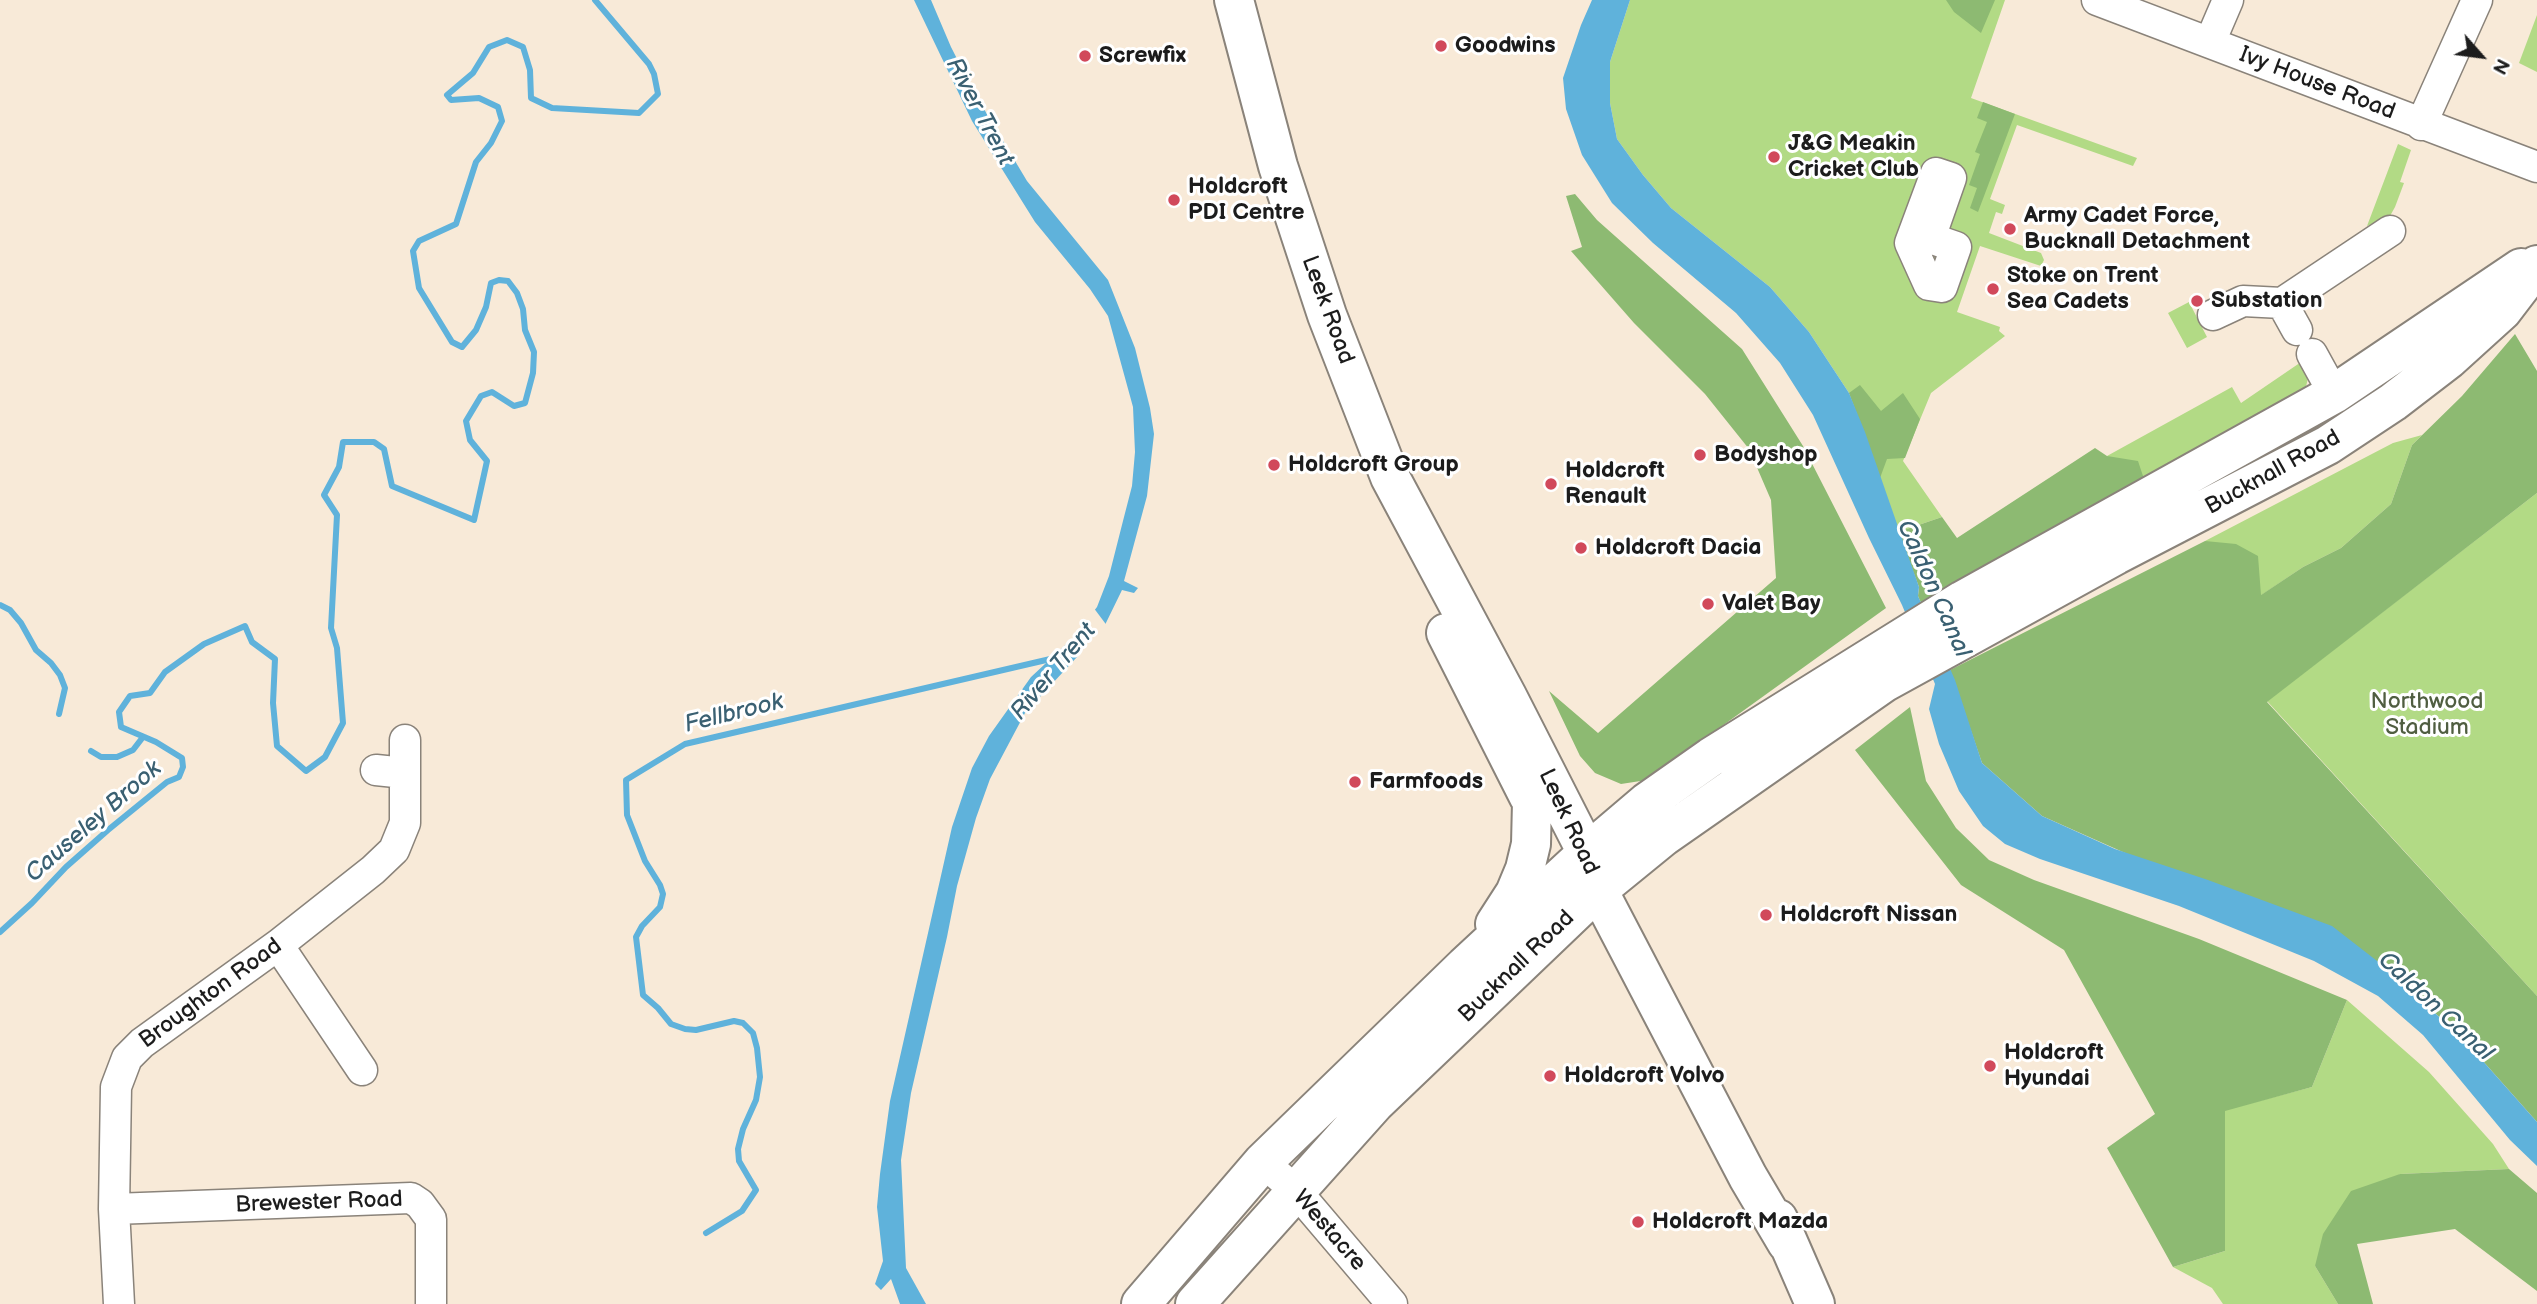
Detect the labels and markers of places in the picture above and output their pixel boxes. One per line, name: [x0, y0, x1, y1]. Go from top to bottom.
place label: Goodwins: [1455, 32, 1556, 60]
marker: Goodwins: [1433, 38, 1449, 54]
place label: Screwfix: [1099, 42, 1186, 70]
marker: Screwfix: [1077, 48, 1093, 64]
place label: J&G Meakin Cricket Club: [1788, 130, 1919, 184]
marker: J&G Meakin Cricket Club: [1766, 149, 1782, 165]
place label: Holdcroft PDI Centre: [1188, 173, 1304, 227]
marker: Holdcroft PDI Centre: [1166, 192, 1182, 208]
place label: Army Cadet Force, Bucknall Detachment: [2024, 202, 2250, 256]
marker: Army Cadet Force, Bucknall Detachment: [2002, 221, 2018, 237]
place label: Stoke on Trent Sea Cadets: [2007, 262, 2159, 316]
marker: Stoke on Trent Sea Cadets: [1985, 281, 2001, 297]
place label: Substation: [2211, 287, 2323, 315]
marker: Substation: [2189, 293, 2205, 309]
place label: Bodyshop: [1714, 441, 1817, 469]
marker: Bodyshop: [1692, 447, 1708, 463]
place label: Holdcroft Group: [1288, 451, 1459, 479]
marker: Holdcroft Group: [1266, 457, 1282, 473]
place label: Holdcroft Renault: [1565, 457, 1665, 511]
marker: Holdcroft Renault: [1543, 476, 1559, 492]
place label: Holdcroft Dacia: [1595, 534, 1761, 562]
marker: Holdcroft Dacia: [1573, 540, 1589, 556]
place label: Valet Bay: [1722, 590, 1820, 618]
marker: Valet Bay: [1700, 596, 1716, 612]
place label: Farmfoods: [1369, 768, 1483, 796]
marker: Farmfoods: [1347, 774, 1363, 790]
place label: Holdcroft Nissan: [1780, 901, 1957, 929]
marker: Holdcroft Nissan: [1758, 907, 1774, 923]
place label: Holdcroft Hyundai: [2004, 1039, 2104, 1093]
marker: Holdcroft Hyundai: [1982, 1058, 1998, 1074]
place label: Holdcroft Volvo: [1564, 1062, 1725, 1090]
marker: Holdcroft Volvo: [1542, 1068, 1558, 1084]
place label: Holdcroft Mazda: [1652, 1208, 1828, 1236]
marker: Holdcroft Mazda: [1630, 1214, 1646, 1230]

